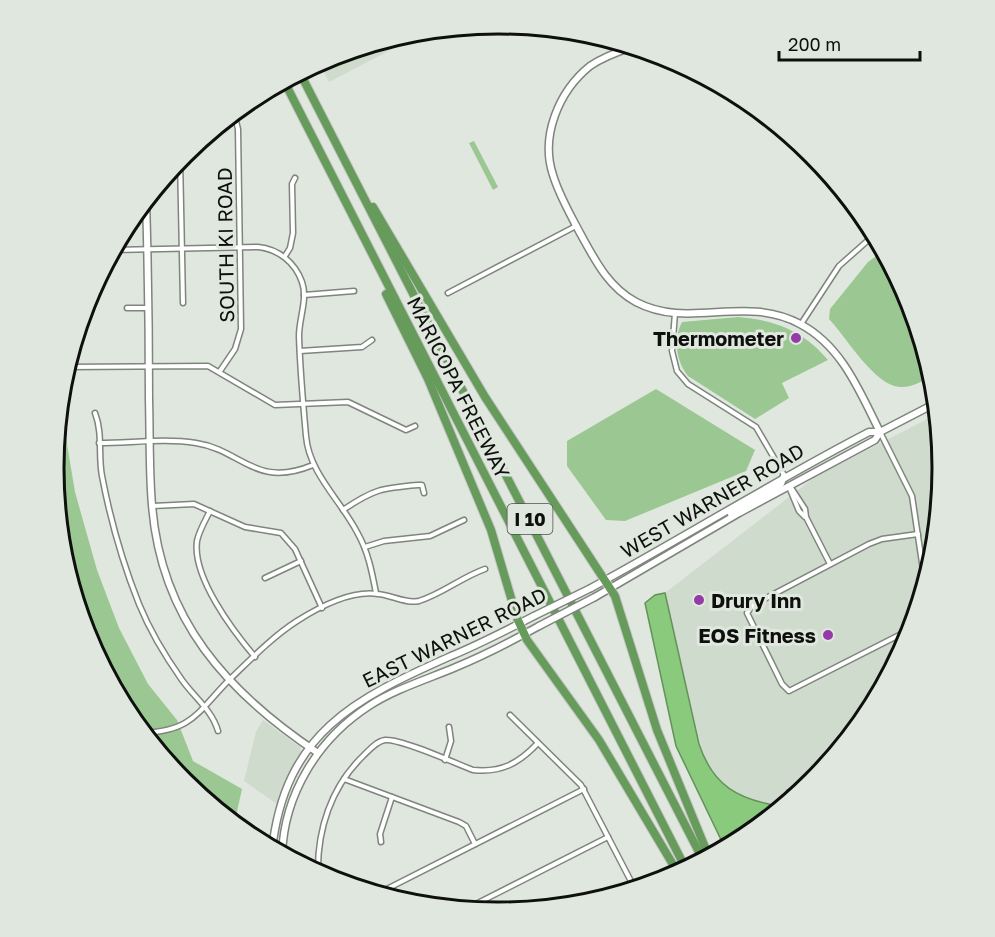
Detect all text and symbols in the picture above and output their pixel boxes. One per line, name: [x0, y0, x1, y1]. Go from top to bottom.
scale bar: [779, 24, 920, 62]
text: 200 m: [788, 33, 841, 55]
street label: SOUTH KI ROAD: [212, 167, 238, 323]
street label: MARICOPA FREEWAY: [403, 292, 515, 482]
place label: Thermometer: [653, 326, 784, 350]
marker: Thermometer: [789, 331, 803, 345]
street label: WEST WARNER ROAD: [616, 438, 808, 562]
road number: I 10: [508, 504, 552, 534]
street label: EAST WARNER ROAD: [358, 582, 550, 692]
place label: Drury Inn: [711, 588, 801, 612]
marker: Drury Inn: [692, 593, 706, 607]
place label: EOS Fitness: [698, 623, 816, 647]
marker: EOS Fitness: [821, 628, 835, 642]

